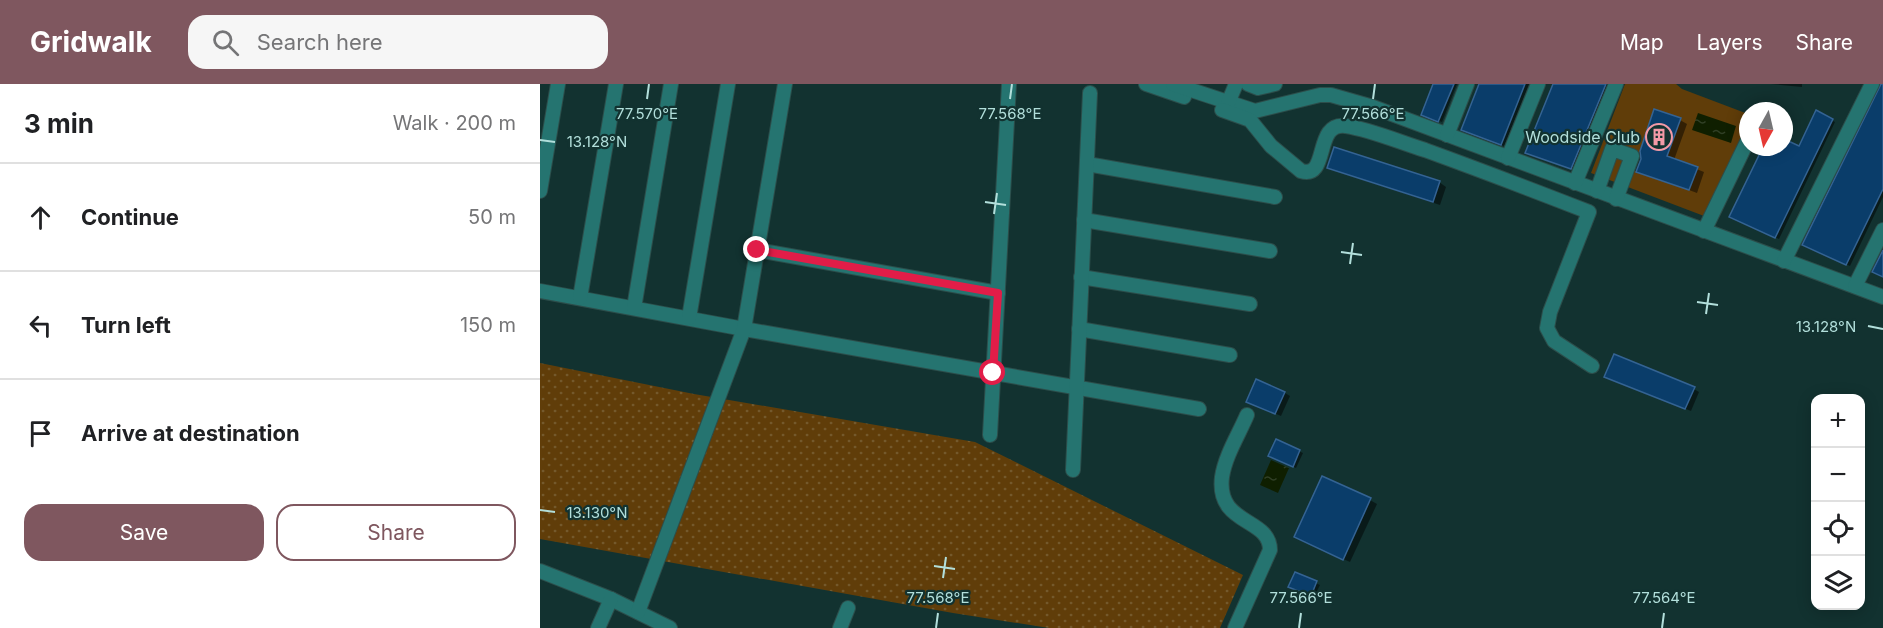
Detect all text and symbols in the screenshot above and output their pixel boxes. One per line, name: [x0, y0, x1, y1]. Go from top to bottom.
search box: [188, 15, 608, 69]
text: Gridwalk: [30, 25, 152, 59]
icon: search: [209, 26, 242, 59]
text: Search here: [257, 29, 382, 55]
text: Map: [1620, 30, 1664, 55]
text: Layers: [1697, 30, 1763, 55]
text: Share: [1796, 30, 1853, 55]
north arrow: [1739, 102, 1793, 156]
text: 77.570°E: [616, 104, 678, 123]
text: 77.568°E: [979, 104, 1041, 123]
text: 77.566°E: [1341, 104, 1405, 123]
text: 3 min: [24, 108, 94, 139]
text: Walk · 200 m: [393, 111, 516, 135]
building icon: Woodside Club: [1644, 122, 1674, 152]
place label: Woodside Club: [1525, 127, 1640, 147]
text: 13.128°N: [567, 132, 627, 151]
icon: ahead: [24, 201, 57, 234]
text: Continue: [81, 204, 179, 230]
text: 50 m: [468, 205, 516, 229]
route end: [743, 236, 769, 262]
icon: left: [24, 309, 57, 342]
text: Turn left: [81, 312, 171, 338]
text: 150 m: [460, 313, 516, 337]
text: 13.128°N: [1796, 317, 1856, 336]
route start: [979, 359, 1005, 385]
map controls: [1811, 394, 1865, 610]
button: +: [1811, 394, 1865, 448]
icon: arrive: [24, 417, 57, 450]
text: Arrive at destination: [81, 420, 300, 446]
button: −: [1811, 448, 1865, 502]
button: locate: [1811, 502, 1865, 556]
text: 13.130°N: [566, 503, 628, 522]
button: Save: [24, 504, 264, 561]
button: Share: [276, 504, 516, 561]
button: layers: [1811, 556, 1865, 610]
text: 77.568°E: [907, 588, 969, 607]
text: 77.566°E: [1269, 588, 1333, 607]
text: 77.564°E: [1632, 588, 1696, 607]

